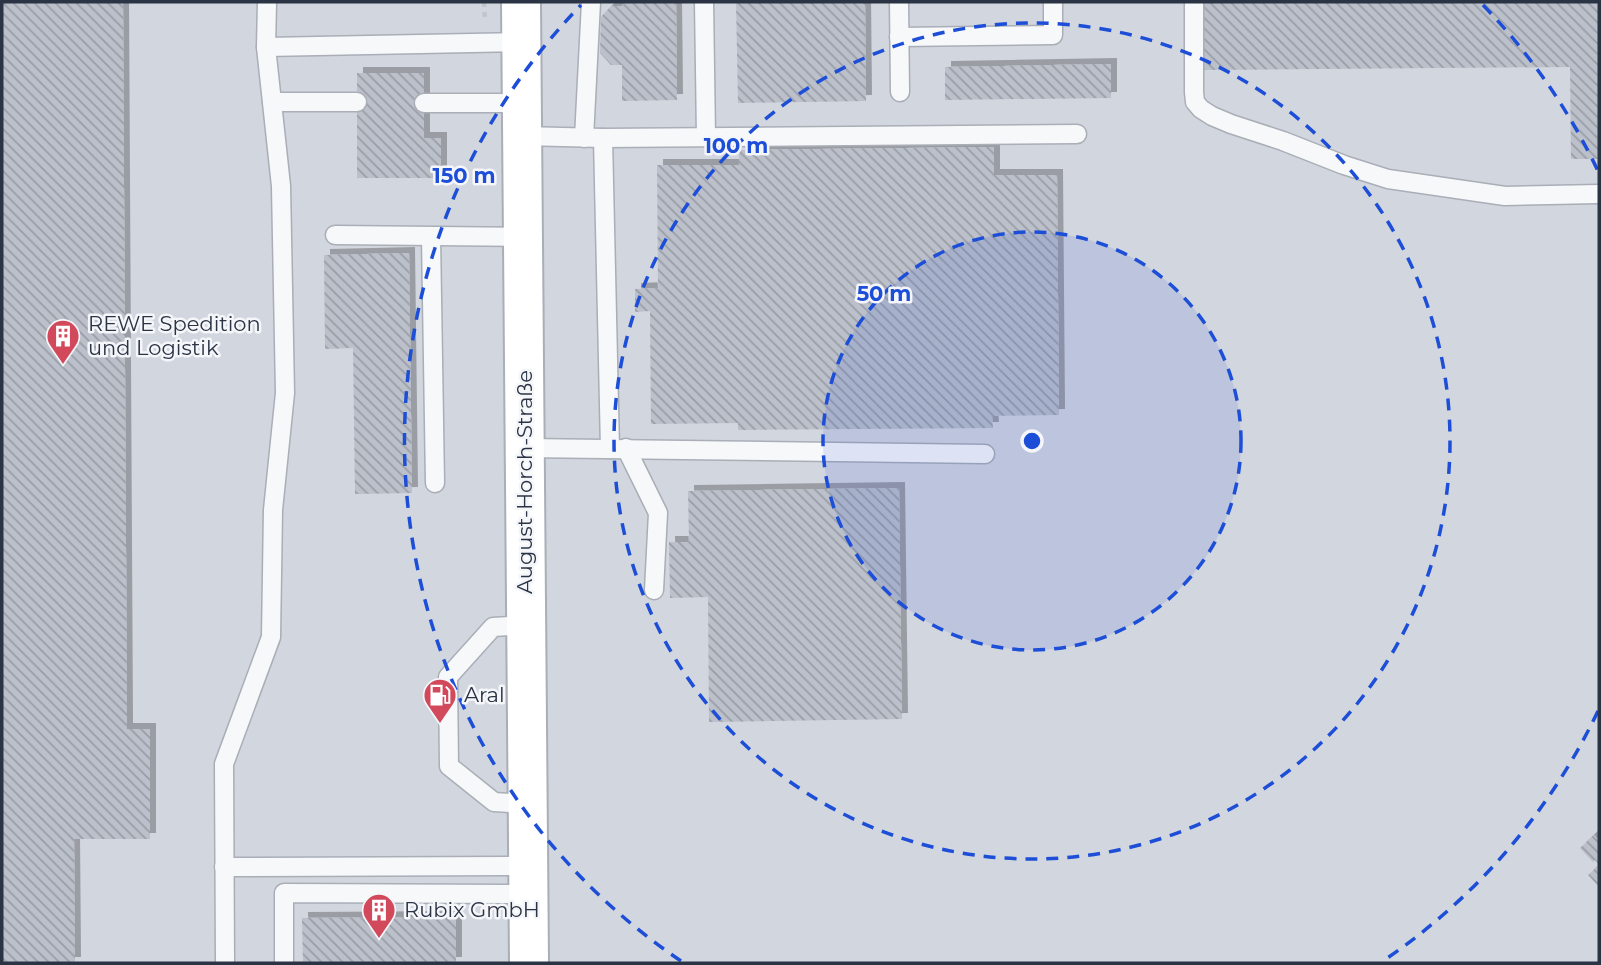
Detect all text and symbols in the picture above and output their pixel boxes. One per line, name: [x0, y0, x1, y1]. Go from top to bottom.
text: 100 m: [704, 133, 768, 158]
text: 150 m: [433, 163, 495, 188]
text: 50 m: [857, 281, 911, 306]
place label: REWE Spedition und Logistik: [88, 311, 261, 360]
building icon: REWE Spedition und Logistik: [44, 317, 82, 366]
street label: August-Horch-Straße: [512, 370, 537, 594]
centre of rings: [1020, 429, 1044, 453]
fuel station icon: Aral: [421, 676, 459, 725]
place label: Aral: [464, 682, 505, 707]
building icon: Rubix GmbH: [360, 891, 398, 940]
place label: Rubix GmbH: [404, 897, 540, 922]

